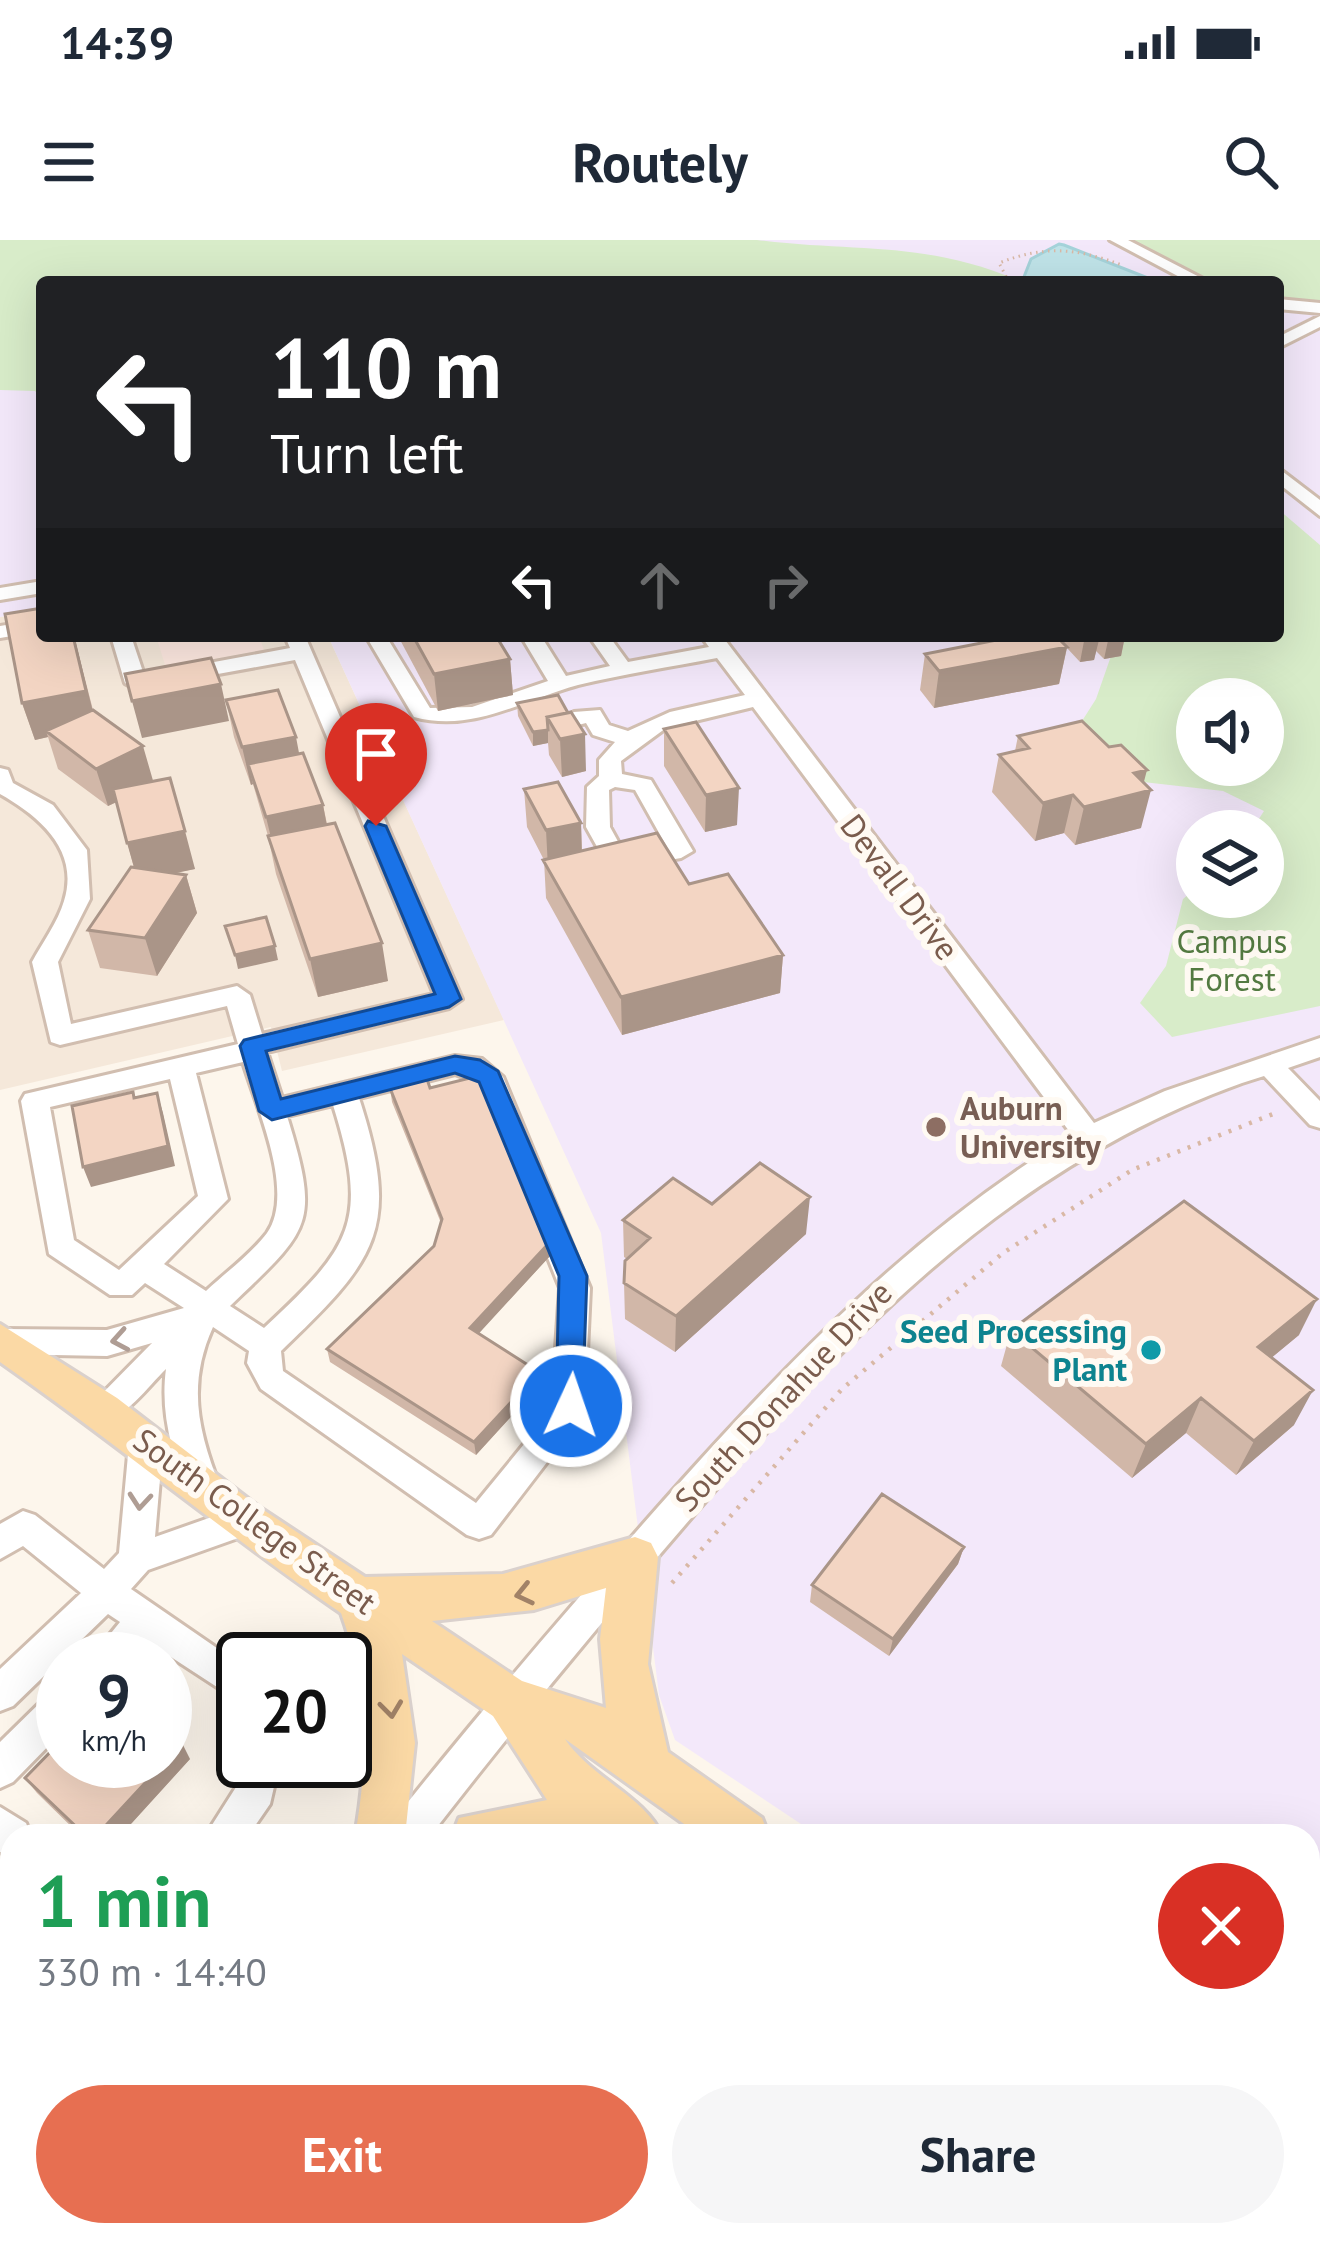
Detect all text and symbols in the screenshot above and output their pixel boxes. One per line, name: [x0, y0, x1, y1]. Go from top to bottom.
text: 14:39: [60, 13, 174, 71]
text: Routely: [572, 127, 748, 197]
icon: menu: [36, 129, 102, 195]
icon: search: [1218, 129, 1284, 195]
text: 110 m: [270, 312, 502, 421]
icon: left: [72, 324, 228, 480]
text: Turn left: [270, 418, 464, 488]
icon: left: [501, 552, 567, 618]
icon: ahead: [627, 552, 693, 618]
icon: right: [753, 552, 819, 618]
map controls: [1176, 678, 1284, 918]
button: sound: [1176, 678, 1284, 786]
pin: [325, 703, 427, 826]
icon: arrive: [343, 721, 409, 787]
street label: Devall Drive: [831, 805, 969, 968]
button: layers: [1176, 810, 1284, 918]
park label: Campus Forest: [1177, 919, 1287, 1000]
place label: Auburn University: [960, 1086, 1102, 1167]
marker: Auburn University: [923, 1114, 949, 1140]
street label: South Donahue Drive: [665, 1271, 901, 1520]
place label: Seed Processing Plant: [900, 1309, 1127, 1390]
one-way arrow: [111, 1327, 131, 1352]
marker: Seed Processing Plant: [1138, 1337, 1164, 1363]
position arrow: [508, 1343, 634, 1469]
street label: South College Street: [125, 1418, 385, 1623]
one-way arrow: [128, 1492, 154, 1511]
one-way arrow: [515, 1580, 535, 1605]
speed limit sign: 20: [216, 1632, 372, 1788]
text: 9: [97, 1656, 131, 1734]
one-way arrow: [378, 1700, 404, 1719]
text: km/h: [81, 1720, 147, 1759]
text: 1 min: [36, 1854, 212, 1947]
button: close: [1158, 1863, 1284, 1989]
text: 330 m · 14:40: [36, 1946, 267, 1997]
button: Exit: [36, 2085, 648, 2223]
button: Share: [672, 2085, 1284, 2223]

